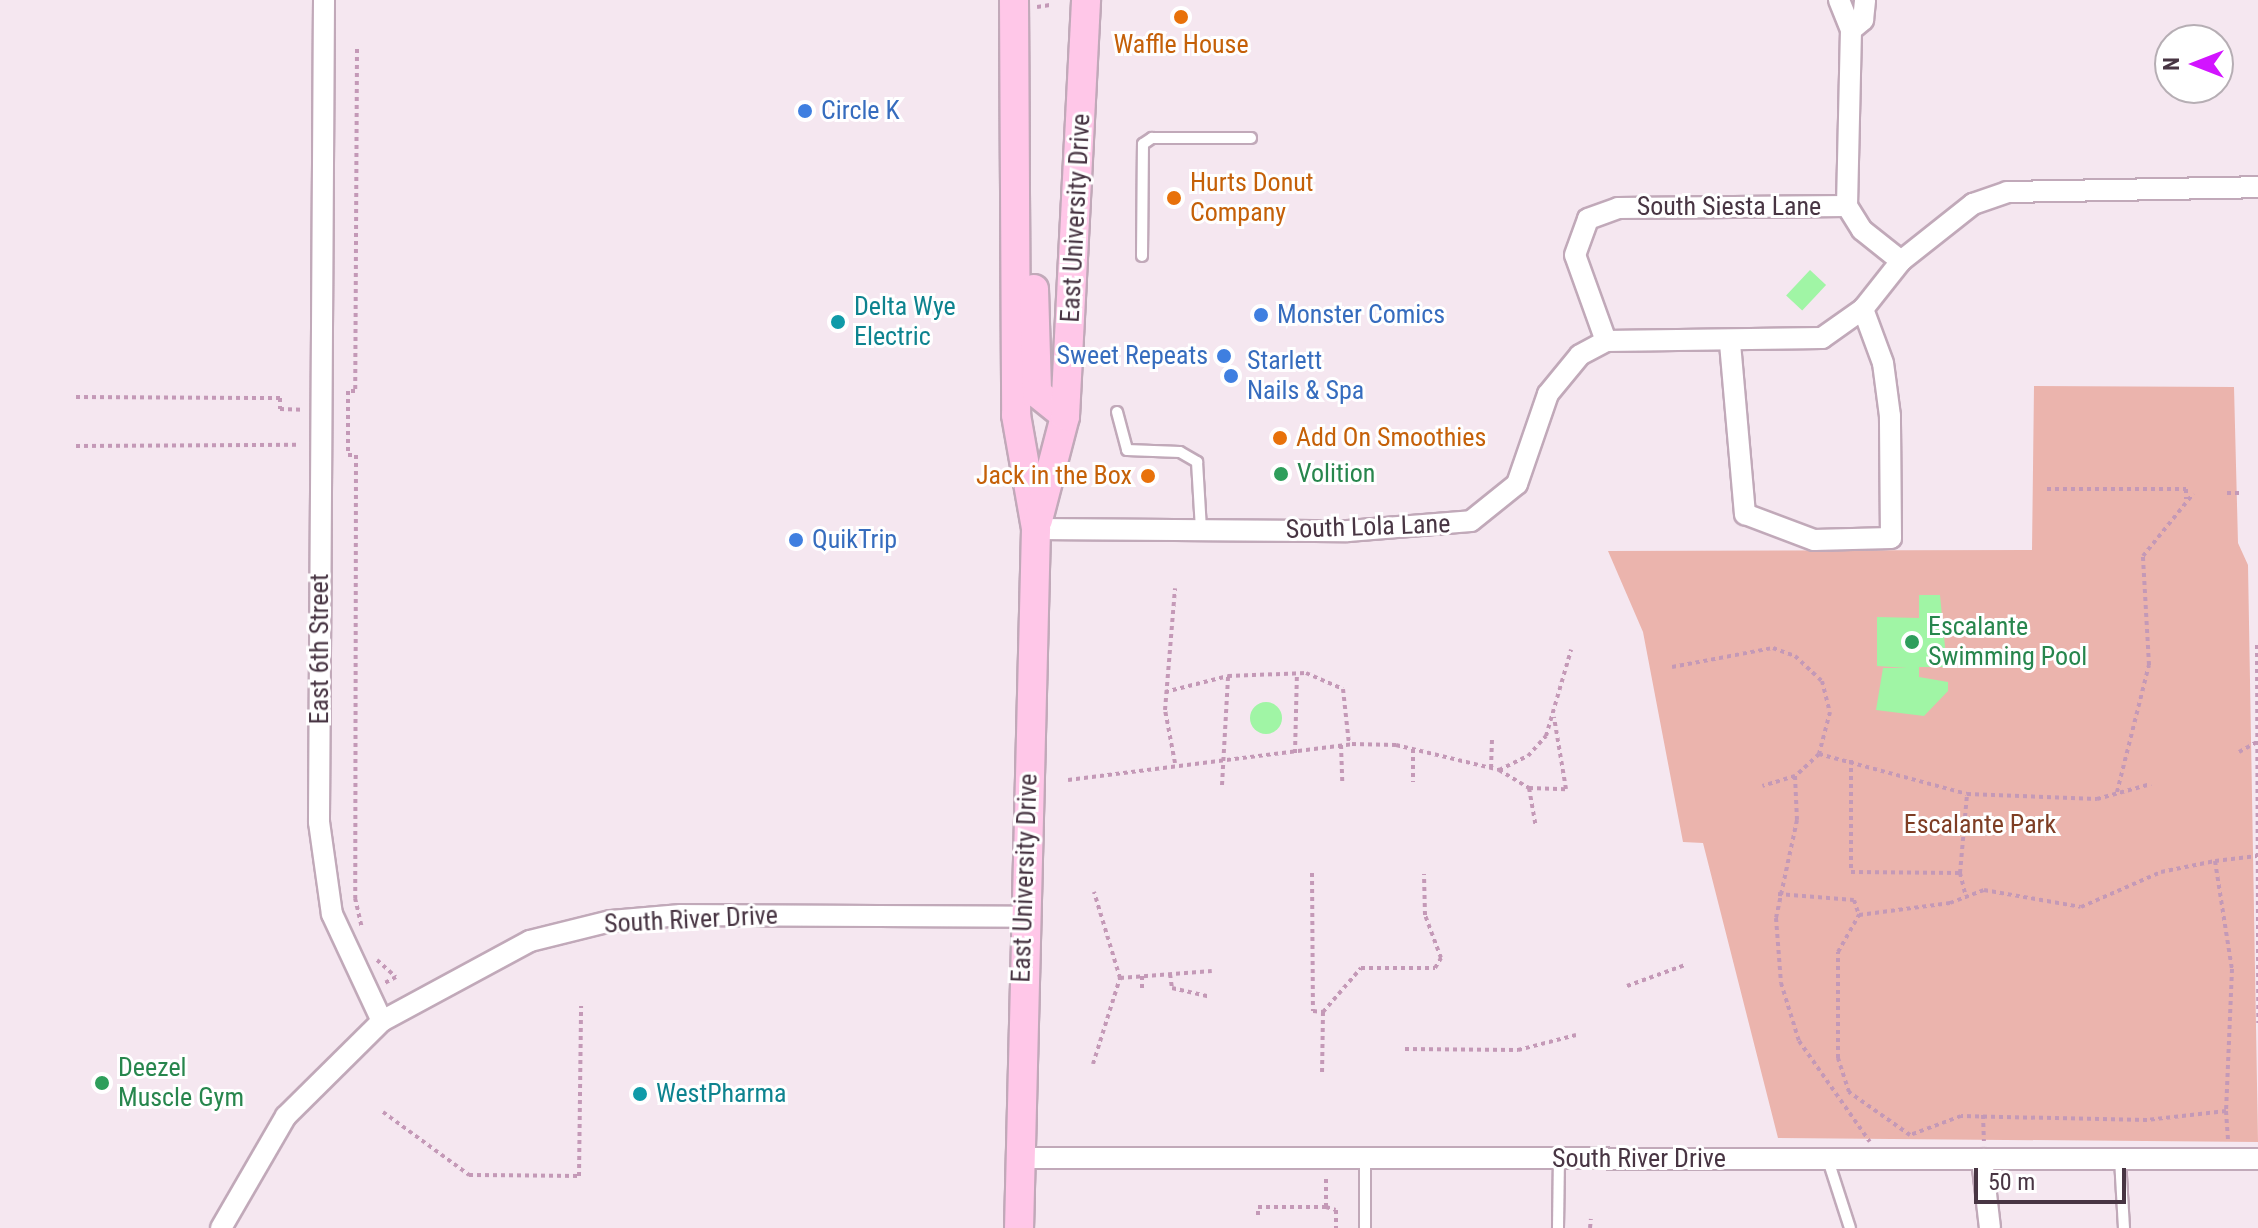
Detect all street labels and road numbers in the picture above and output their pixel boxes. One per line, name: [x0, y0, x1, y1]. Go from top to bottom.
street label: East University Drive: [1055, 113, 1097, 323]
street label: South Siesta Lane: [1637, 191, 1821, 223]
street label: South Lola Lane: [1285, 509, 1451, 545]
street label: East 6th Street: [304, 574, 336, 724]
street label: East University Drive: [1006, 773, 1044, 983]
street label: South River Drive: [603, 900, 779, 940]
street label: South River Drive: [1552, 1143, 1726, 1175]

